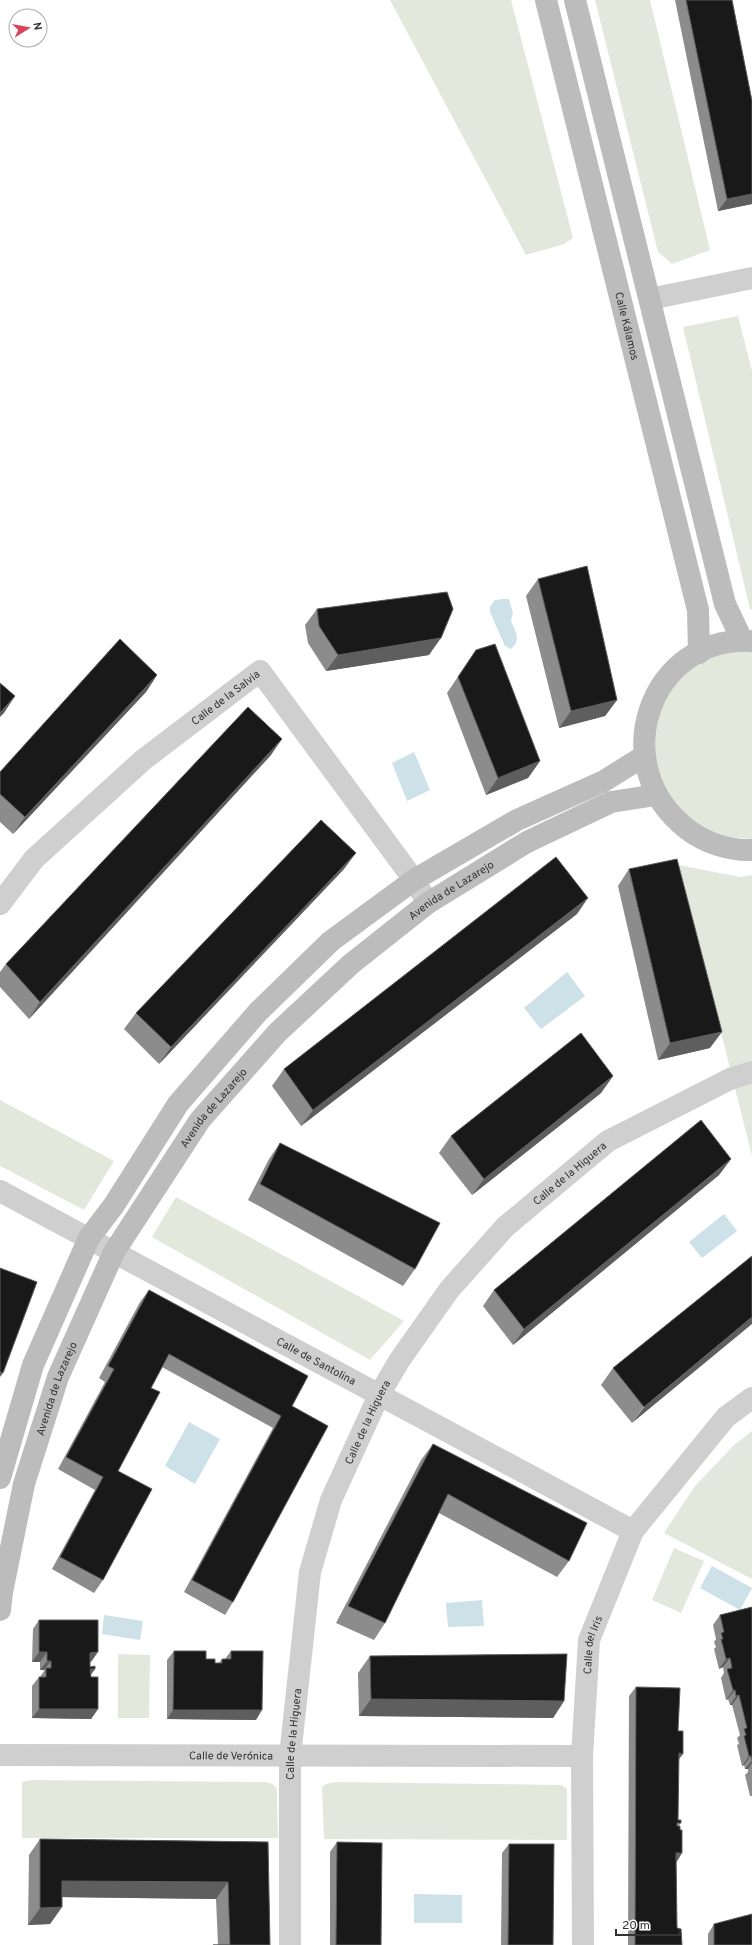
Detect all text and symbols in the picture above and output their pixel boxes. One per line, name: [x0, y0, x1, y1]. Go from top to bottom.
north arrow: [8, 8, 48, 48]
text: N: [29, 21, 44, 31]
street label: Calle Kálamos: [611, 291, 642, 362]
street label: Calle de la Salvia: [189, 667, 263, 729]
street label: Avenida de Lazarejo: [406, 858, 497, 924]
street label: Avenida de Lazarejo: [178, 1066, 251, 1151]
street label: Calle de la Higuera: [530, 1139, 610, 1209]
street label: Calle de Santolina: [274, 1335, 358, 1389]
street label: Avenida de Lazarejo: [34, 1340, 81, 1438]
street label: Calle de la Higuera: [342, 1378, 394, 1467]
street label: Calle del Iris: [581, 1614, 606, 1675]
street label: Calle de la Higuera: [284, 1688, 305, 1780]
street label: Calle de Verónica: [189, 1749, 273, 1763]
scale bar: [616, 1911, 680, 1937]
text: 20 m: [622, 1918, 650, 1934]

